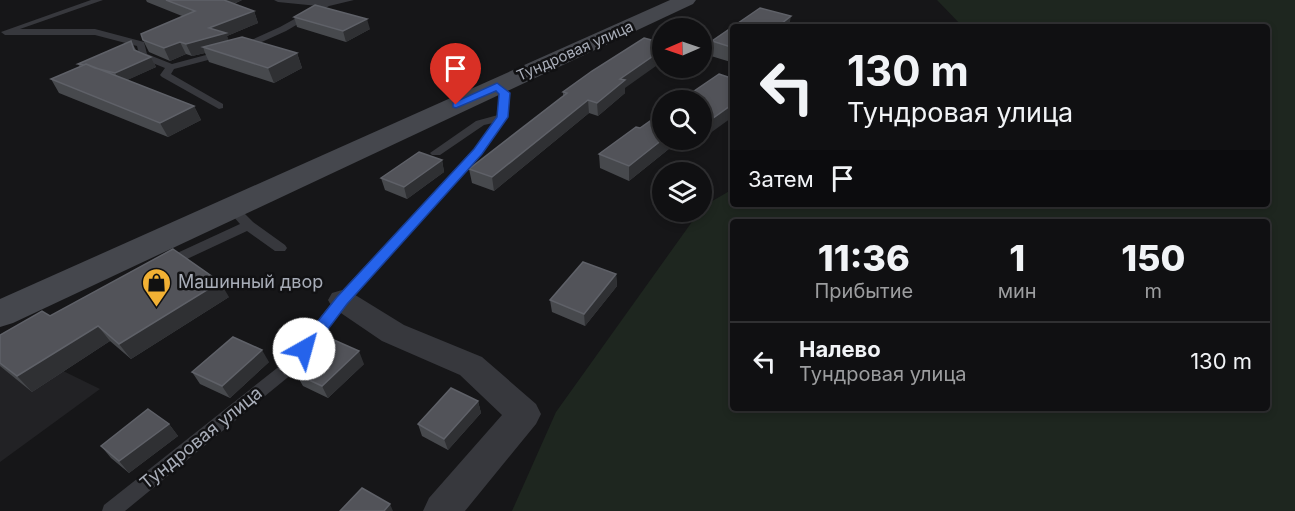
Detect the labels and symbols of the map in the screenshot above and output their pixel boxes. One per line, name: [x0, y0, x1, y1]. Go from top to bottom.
street label: Тундровая улица: [514, 16, 636, 85]
north arrow: [652, 18, 712, 78]
pin: [430, 43, 481, 105]
shop icon: Машинный двор: [141, 266, 173, 308]
place label: Машинный двор: [178, 271, 323, 292]
position arrow: [272, 317, 336, 381]
street label: Тундровая улица: [135, 382, 266, 493]

